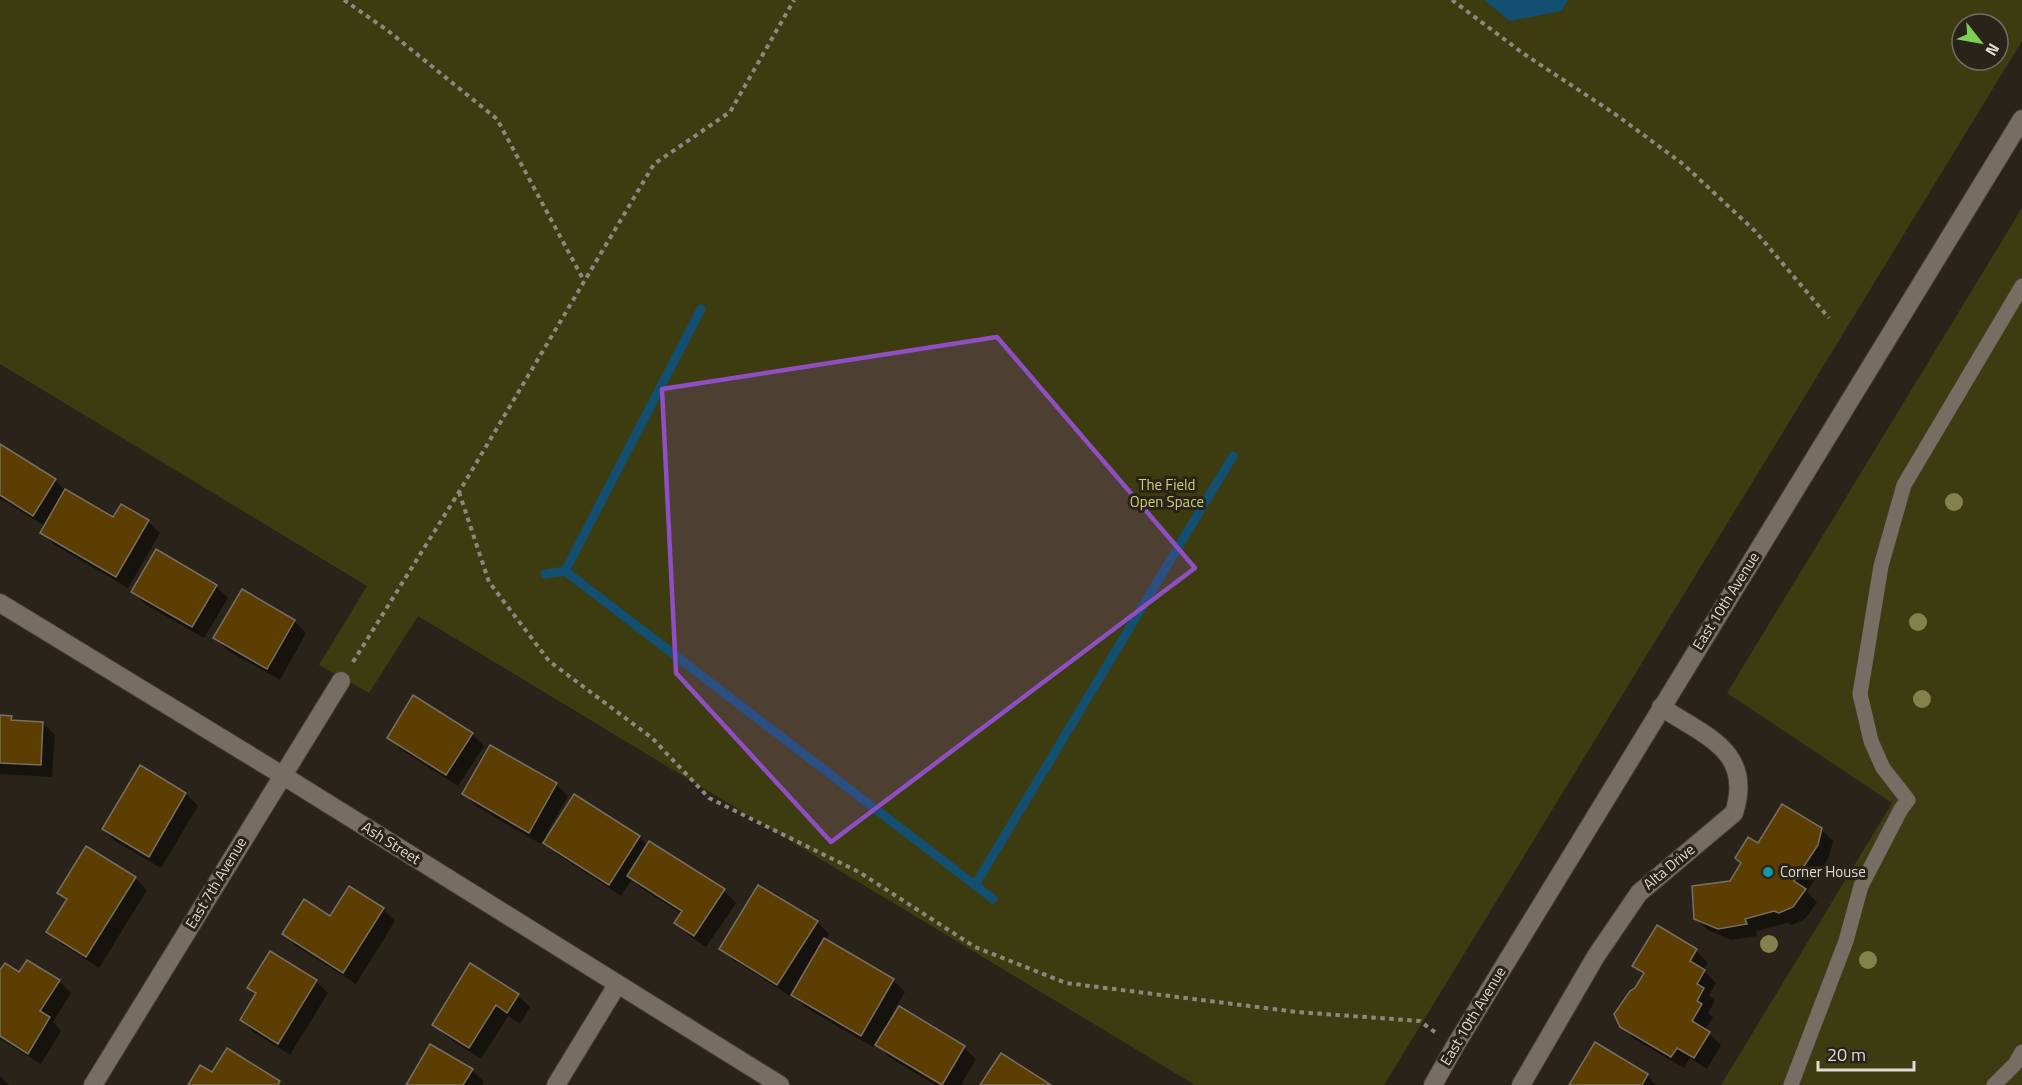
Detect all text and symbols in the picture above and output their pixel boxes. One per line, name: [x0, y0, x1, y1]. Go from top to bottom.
north arrow: [1950, 12, 2010, 72]
text: N: [1980, 39, 2006, 61]
park label: The Field Open Space: [1130, 473, 1204, 513]
street label: East 10th Avenue: [1686, 547, 1765, 654]
street label: Ash Street: [357, 815, 426, 870]
street label: East 7th Avenue: [179, 833, 252, 933]
street label: Alta Drive: [1638, 838, 1700, 895]
place label: Corner House: [1780, 860, 1866, 883]
marker: Corner House: [1761, 865, 1775, 879]
street label: East 10th Avenue: [1434, 962, 1511, 1070]
scale bar: [1818, 1034, 1914, 1072]
text: 20 m: [1827, 1041, 1866, 1068]

